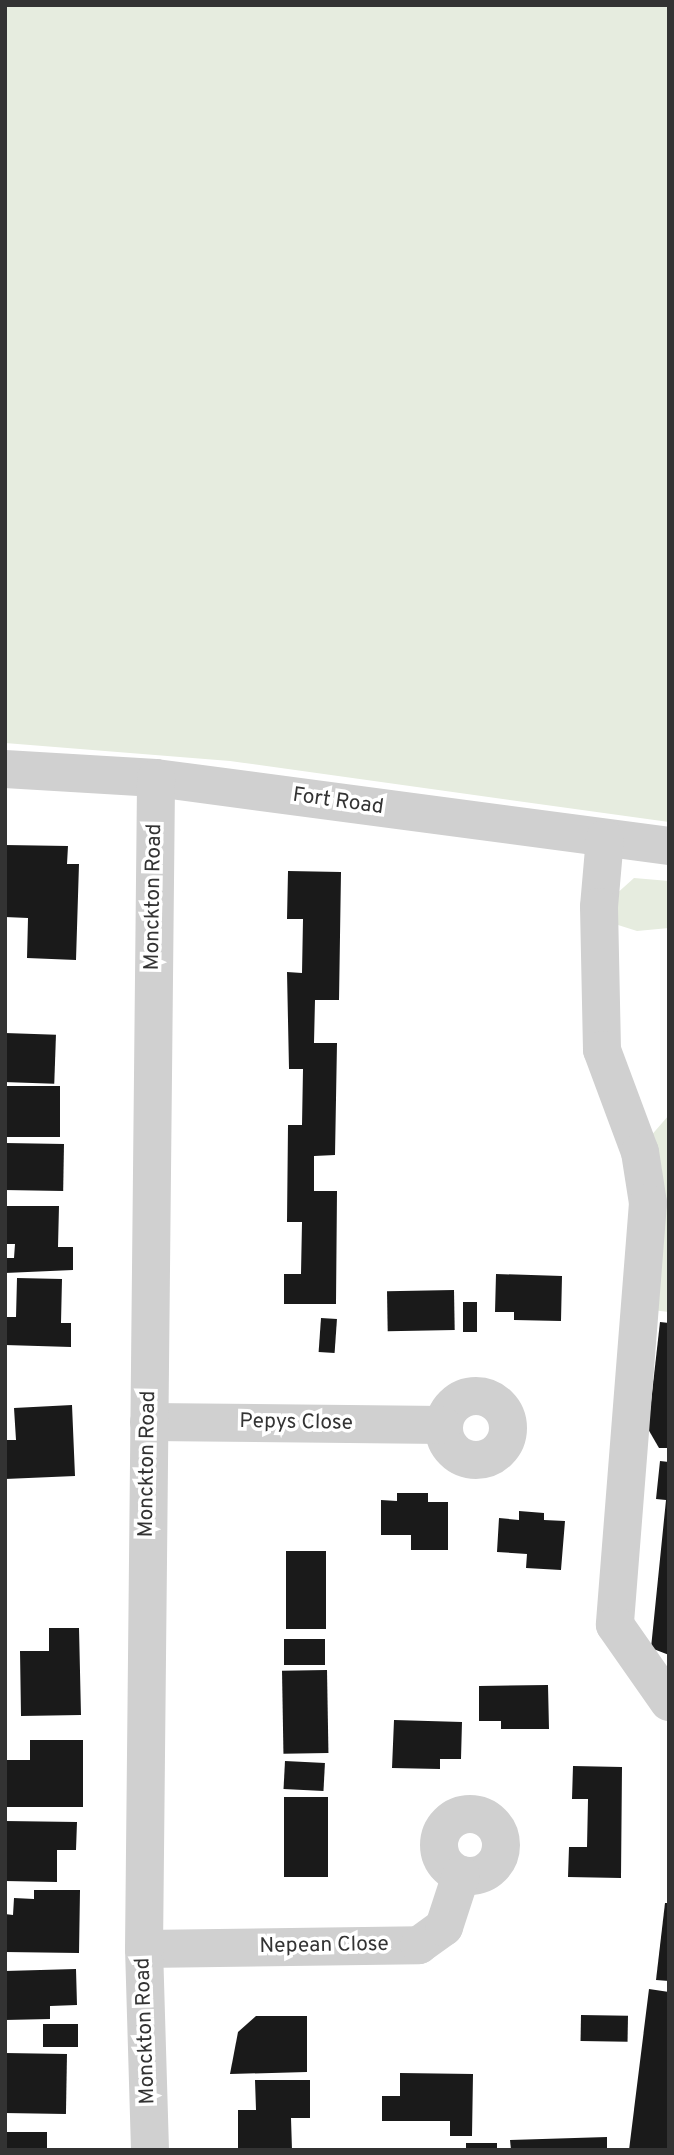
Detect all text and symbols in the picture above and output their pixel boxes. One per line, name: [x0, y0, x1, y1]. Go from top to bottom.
street label: Fort Road: [291, 783, 385, 821]
street label: Monckton Road: [140, 823, 168, 971]
street label: Monckton Road: [134, 1390, 162, 1538]
street label: Pepys Close: [239, 1409, 353, 1437]
street label: Nepean Close: [259, 1932, 389, 1960]
street label: Monckton Road: [131, 1957, 161, 2105]

